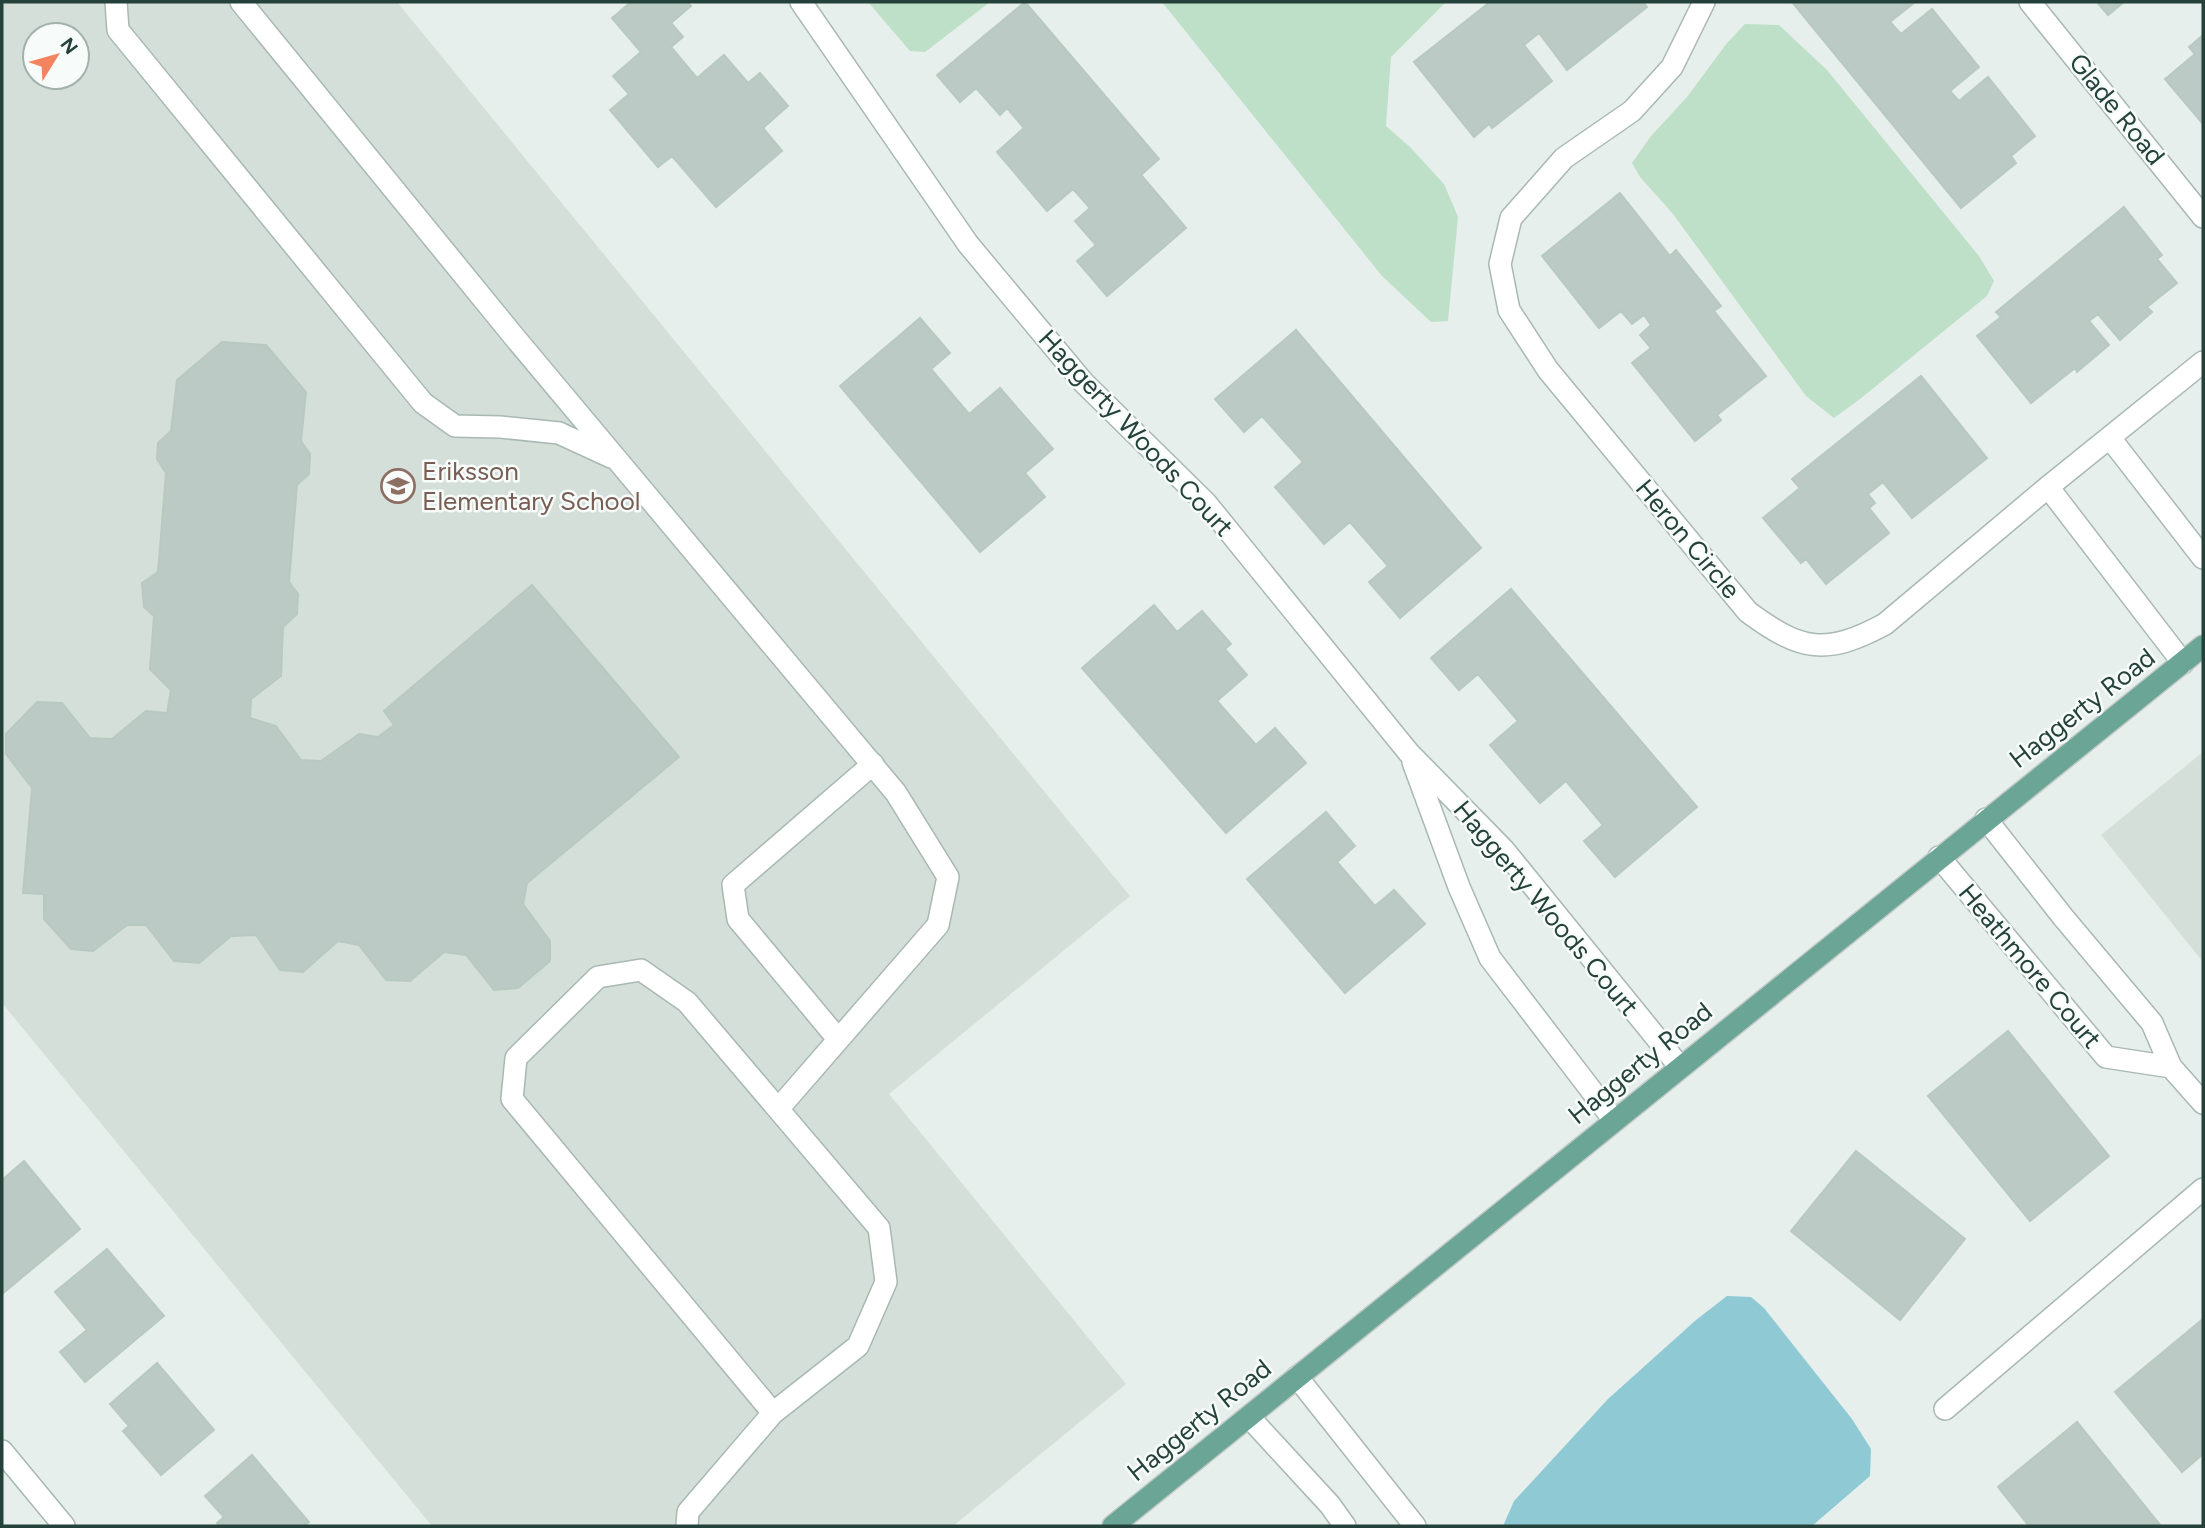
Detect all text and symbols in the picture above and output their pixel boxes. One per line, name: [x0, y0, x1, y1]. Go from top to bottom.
north arrow: [21, 21, 91, 91]
text: N: [56, 33, 83, 59]
street label: Glade Road: [2062, 47, 2172, 171]
street label: Haggerty Woods Court: [1032, 323, 1240, 543]
place label: Eriksson Elementary School: [422, 455, 640, 517]
school or university icon: Eriksson Elementary School: [379, 467, 417, 505]
street label: Heron Circle: [1629, 473, 1747, 605]
street label: Haggerty Road: [2003, 641, 2161, 775]
street label: Haggerty Woods Court: [1447, 794, 1645, 1022]
street label: Heathmore Court: [1952, 877, 2108, 1055]
street label: Haggerty Road: [1562, 995, 1718, 1131]
street label: Haggerty Road: [1121, 1352, 1277, 1488]

